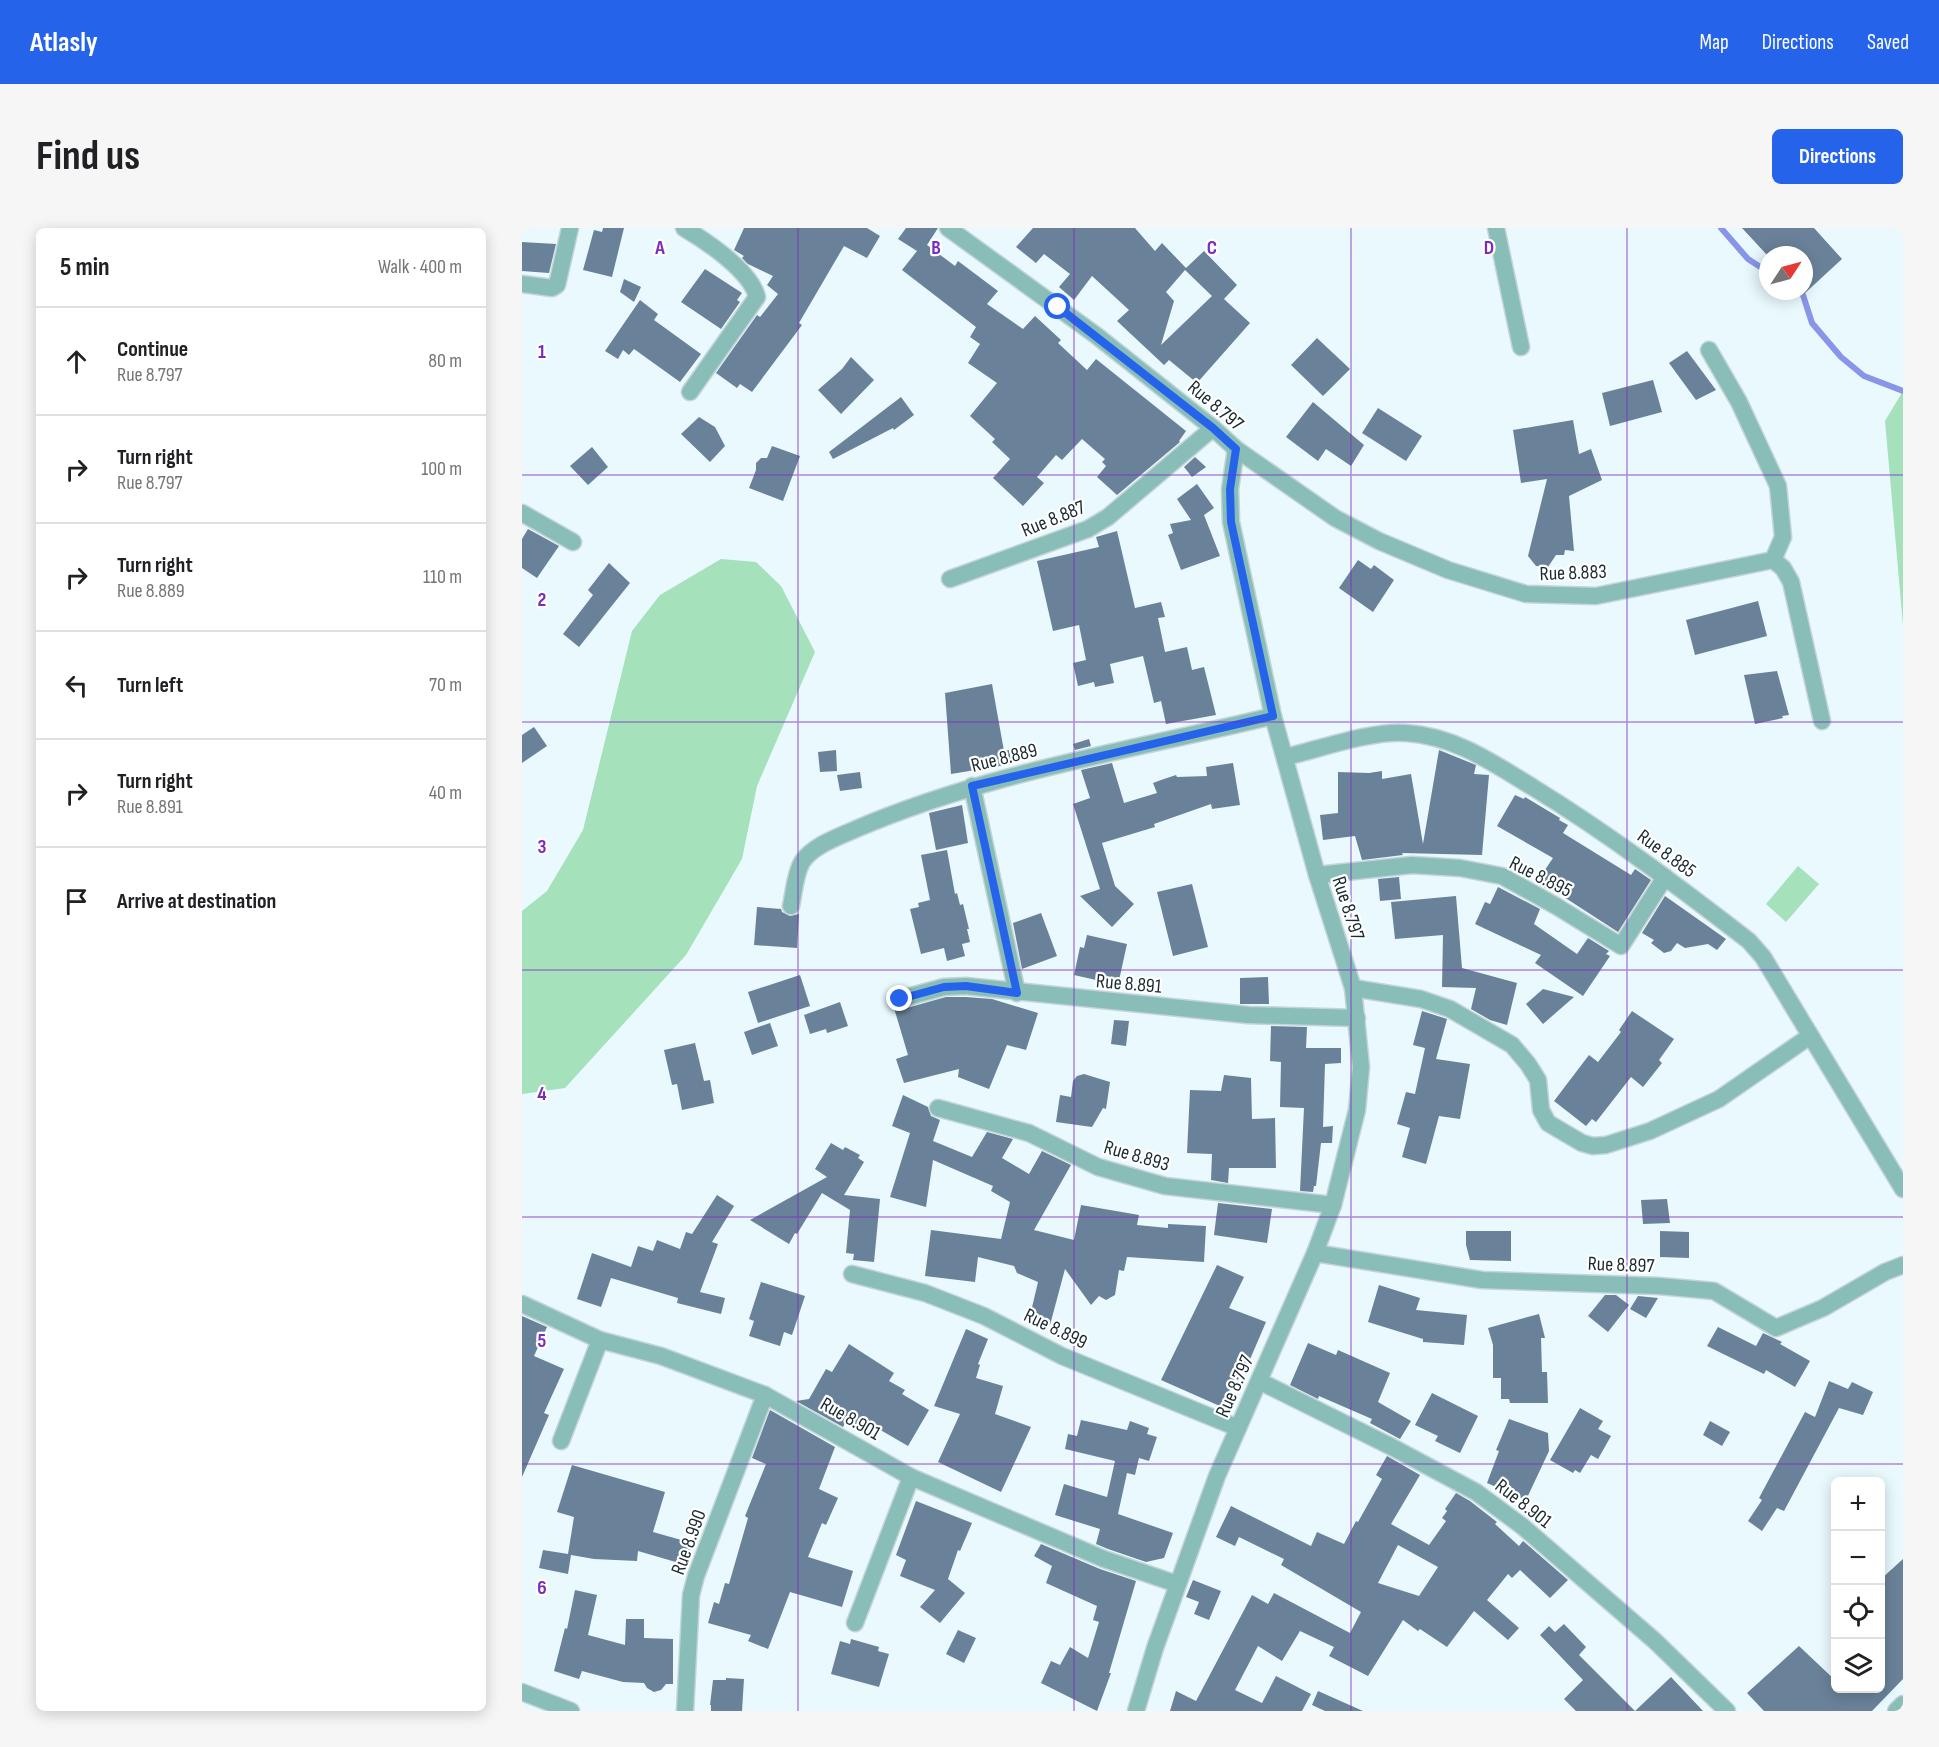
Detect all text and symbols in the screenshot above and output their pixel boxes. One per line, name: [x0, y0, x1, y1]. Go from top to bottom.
text: Atlasly: [30, 26, 98, 59]
text: Map: [1699, 30, 1729, 55]
text: Directions: [1762, 30, 1834, 55]
text: Saved: [1867, 30, 1909, 55]
button: Directions: [1772, 129, 1903, 184]
text: Find us: [36, 131, 140, 182]
text: A: [654, 236, 665, 260]
text: B: [931, 236, 941, 260]
text: C: [1207, 236, 1217, 260]
text: D: [1484, 236, 1494, 260]
north arrow: [1759, 246, 1813, 300]
text: 5 min: [60, 252, 110, 283]
text: Walk · 400 m: [378, 255, 462, 279]
route start: [1044, 293, 1070, 319]
text: Continue: [117, 336, 188, 363]
text: 1: [538, 340, 546, 364]
icon: ahead: [60, 345, 93, 378]
text: 80 m: [428, 349, 462, 373]
text: Rue 8.797: [117, 363, 183, 387]
street label: Rue 8.797: [1183, 376, 1248, 436]
text: Turn right: [117, 444, 193, 471]
icon: right: [60, 453, 93, 486]
text: 100 m: [421, 457, 462, 481]
text: Rue 8.797: [117, 471, 183, 495]
street label: Rue 8.887: [1018, 495, 1089, 543]
text: Turn right: [117, 552, 193, 579]
street label: Rue 8.883: [1539, 560, 1607, 586]
icon: right: [60, 561, 93, 594]
text: 110 m: [423, 565, 462, 589]
text: Rue 8.889: [117, 579, 185, 603]
text: 2: [538, 588, 546, 612]
icon: left: [60, 669, 93, 702]
text: Turn left: [117, 672, 183, 699]
text: 70 m: [429, 673, 462, 697]
street label: Rue 8.889: [969, 738, 1040, 778]
text: Turn right: [117, 768, 193, 795]
icon: right: [60, 777, 93, 810]
text: 40 m: [429, 781, 462, 805]
text: Rue 8.891: [117, 795, 183, 819]
street label: Rue 8.885: [1632, 824, 1700, 883]
text: 3: [538, 835, 547, 859]
street label: Rue 8.895: [1505, 851, 1576, 903]
street label: Rue 8.797: [1327, 873, 1370, 943]
icon: arrive: [60, 885, 93, 918]
text: Arrive at destination: [117, 888, 276, 915]
street label: Rue 8.891: [1095, 969, 1163, 999]
route end: [886, 985, 912, 1011]
text: 4: [537, 1082, 547, 1106]
street label: Rue 8.893: [1101, 1135, 1172, 1177]
street label: Rue 8.897: [1587, 1252, 1655, 1278]
street label: Rue 8.899: [1020, 1303, 1091, 1355]
text: 5: [538, 1329, 547, 1353]
street label: Rue 8.797: [1211, 1352, 1259, 1421]
street label: Rue 8.901: [816, 1392, 885, 1446]
street label: Rue 8.901: [1490, 1474, 1557, 1533]
map controls: [1831, 1477, 1885, 1693]
button: +: [1831, 1477, 1885, 1531]
street label: Rue 8.990: [666, 1507, 712, 1578]
button: −: [1831, 1531, 1885, 1585]
text: 6: [537, 1576, 547, 1600]
button: locate: [1831, 1585, 1885, 1639]
button: layers: [1831, 1639, 1885, 1693]

